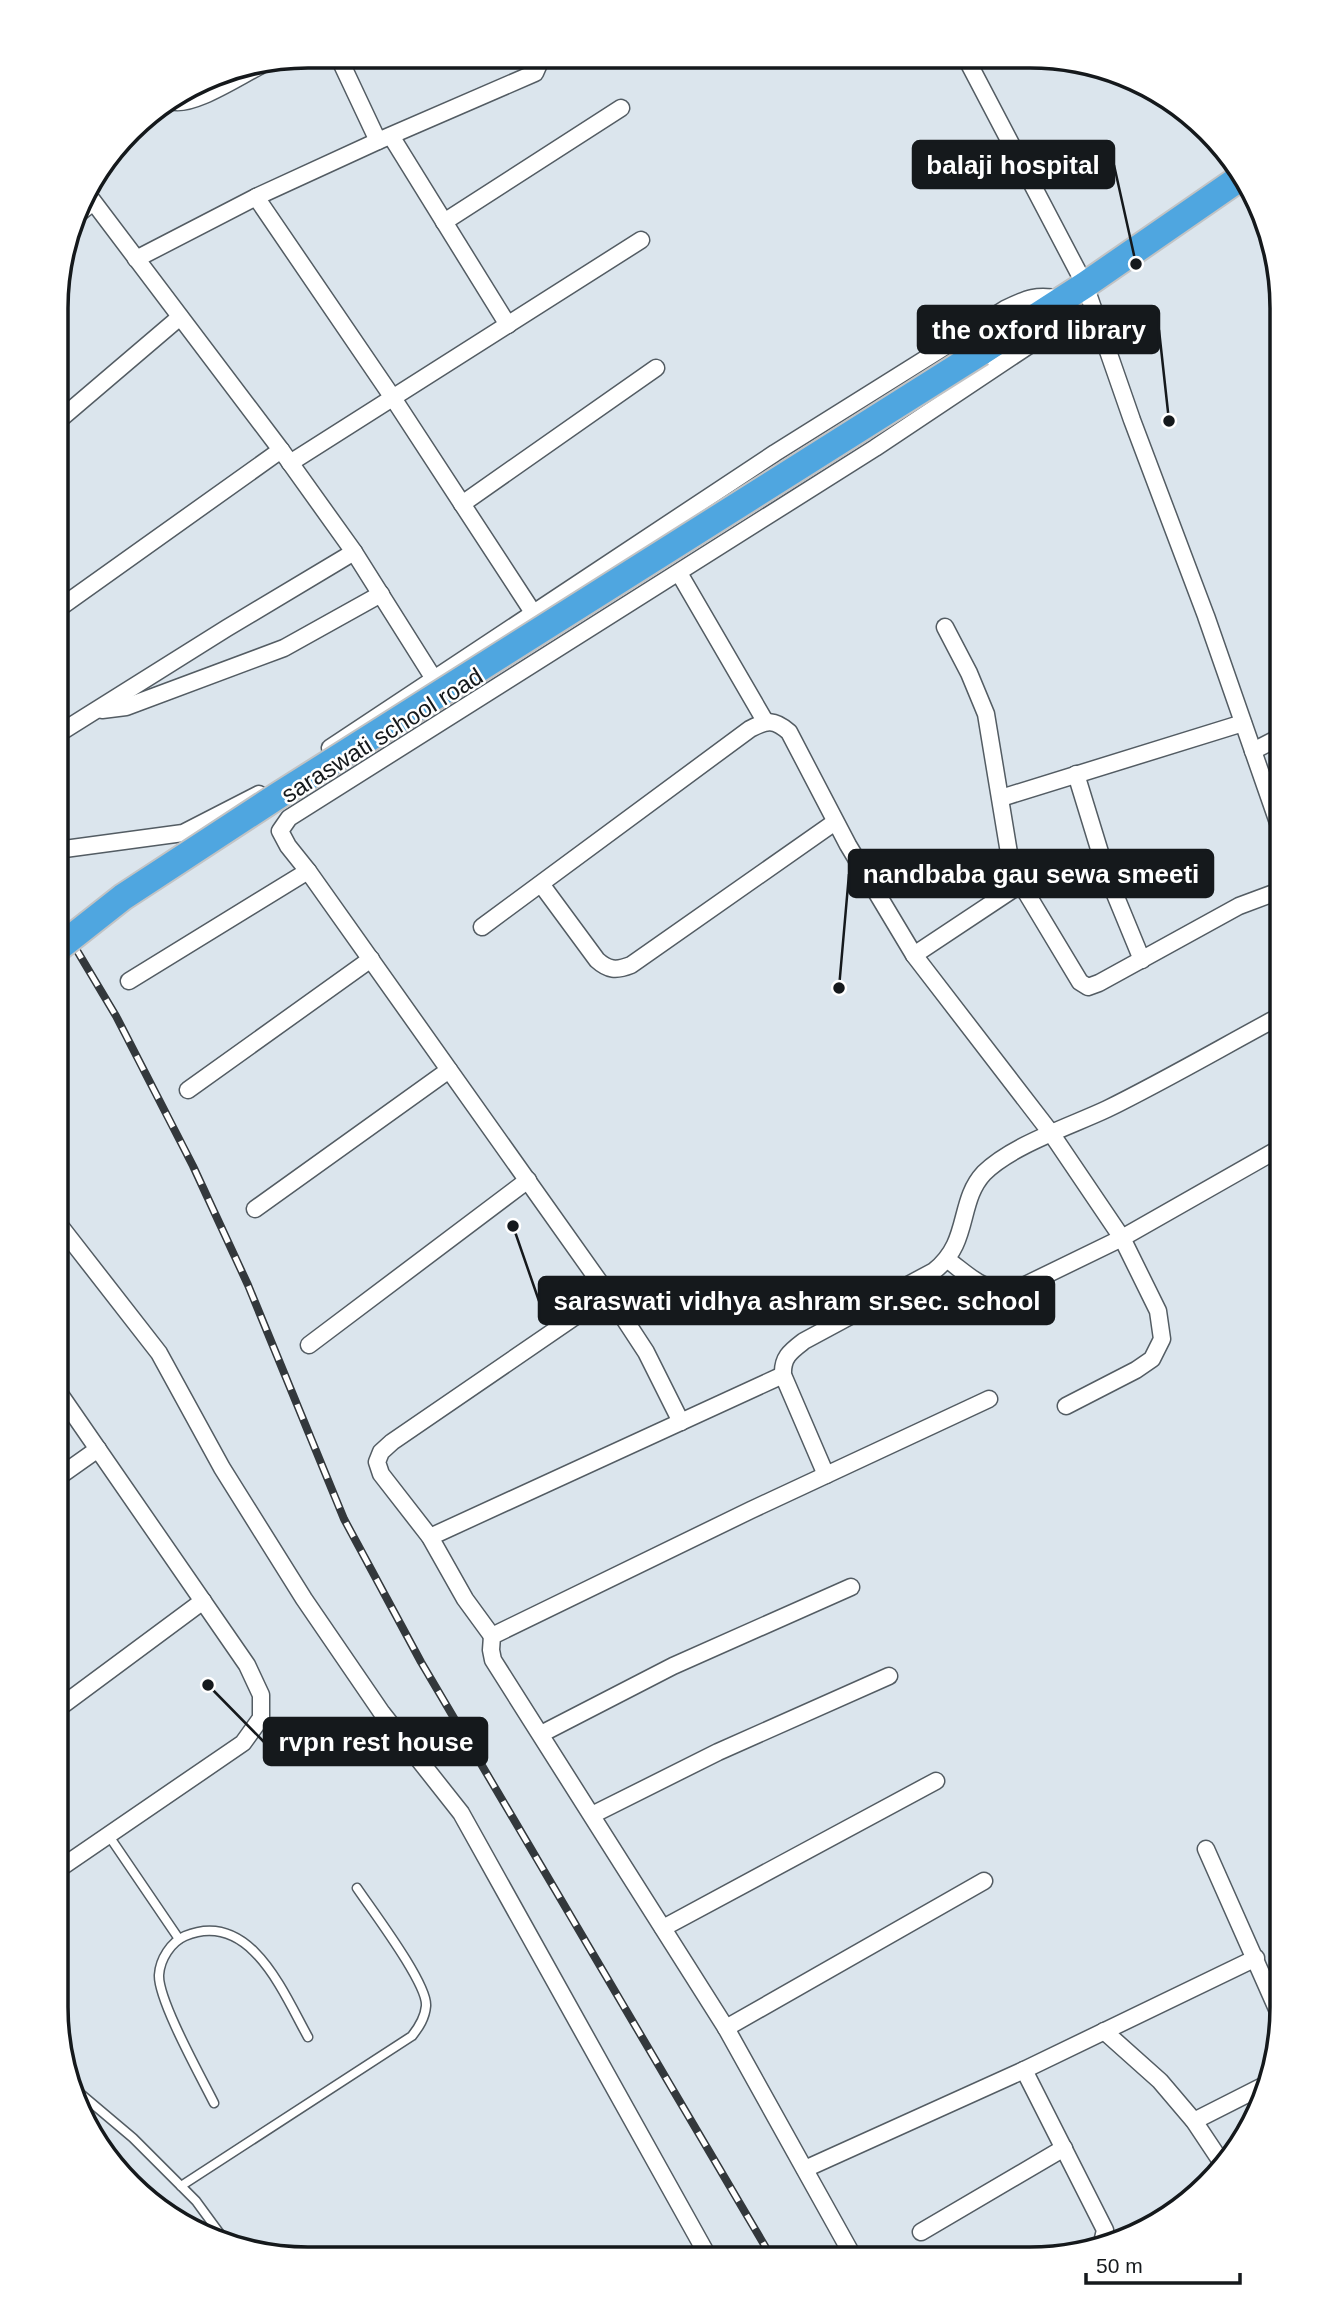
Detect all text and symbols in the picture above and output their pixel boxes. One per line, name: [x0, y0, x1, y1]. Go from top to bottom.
callout: balaji hospital: [913, 141, 1114, 188]
text: balaji hospital: [926, 150, 1100, 180]
callout: the oxford library: [918, 306, 1159, 353]
text: the oxford library: [932, 315, 1146, 345]
street label: saraswati school road: [276, 662, 488, 808]
callout: nandbaba gau sewa smeeti: [849, 850, 1213, 897]
text: nandbaba gau sewa smeeti: [863, 859, 1199, 889]
callout: saraswati vidhya ashram sr.sec. school: [539, 1277, 1054, 1324]
text: saraswati vidhya ashram sr.sec. school: [553, 1286, 1041, 1316]
callout: rvpn rest house: [264, 1718, 487, 1765]
text: rvpn rest house: [278, 1727, 474, 1757]
scale bar: [1086, 2242, 1240, 2286]
text: 50 m: [1096, 2254, 1143, 2277]

